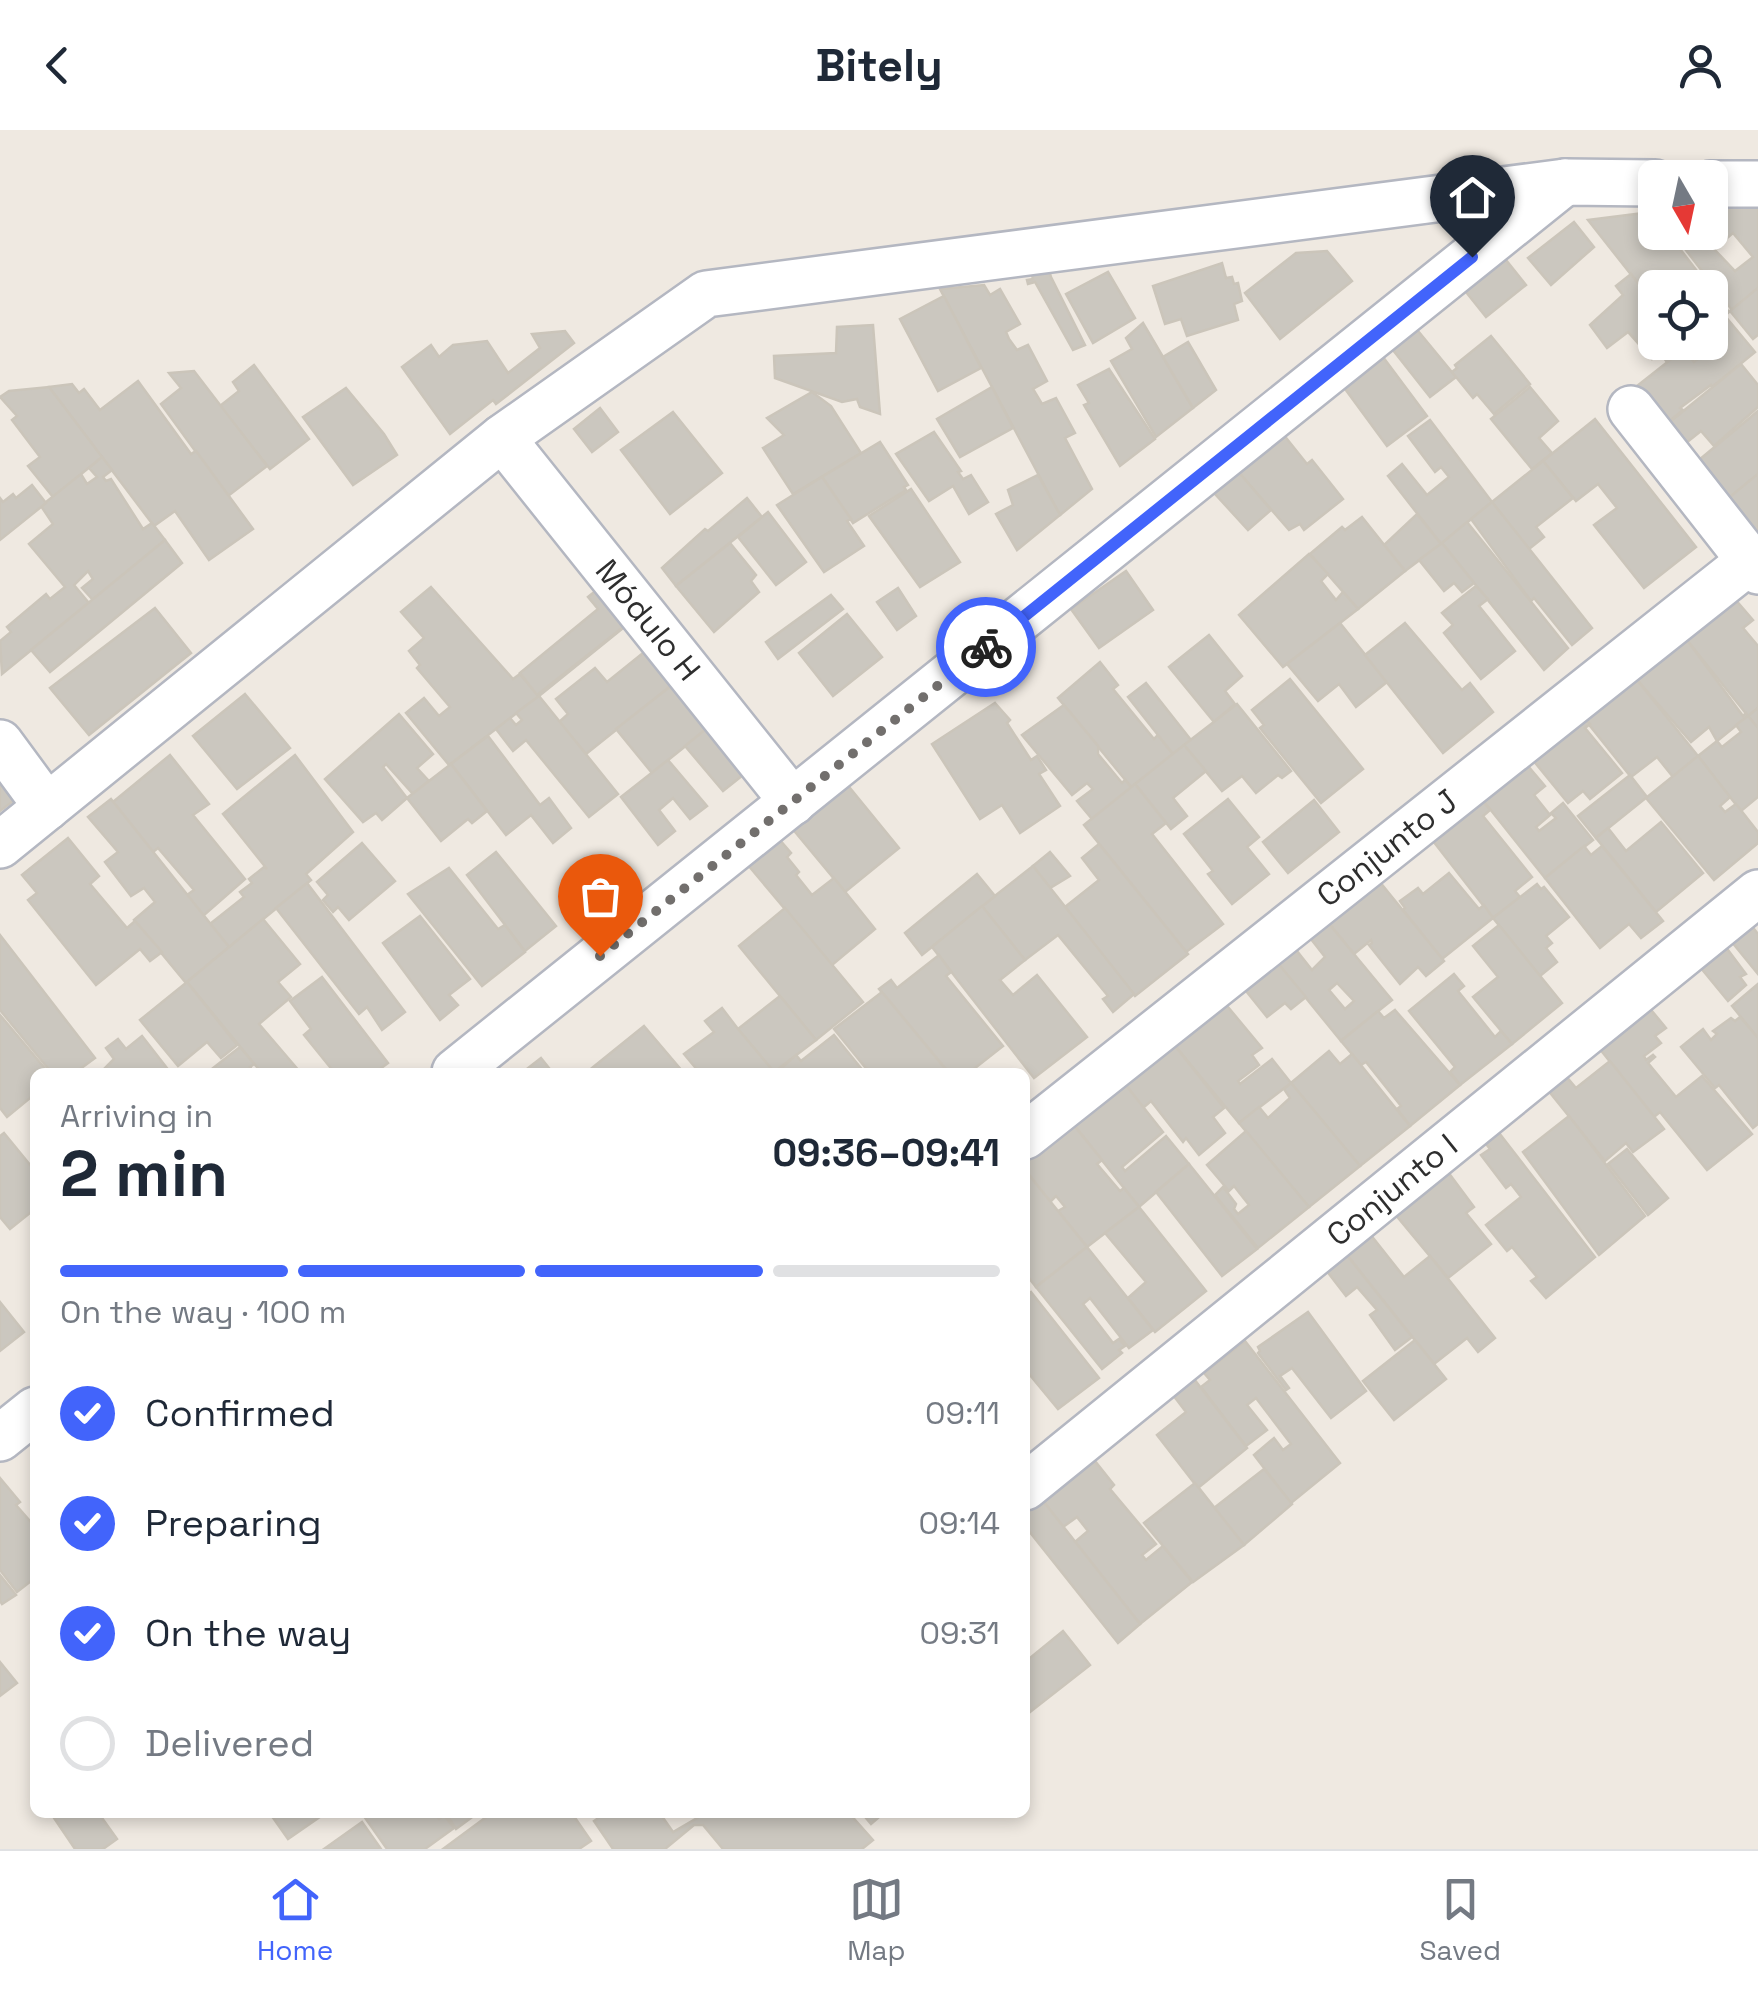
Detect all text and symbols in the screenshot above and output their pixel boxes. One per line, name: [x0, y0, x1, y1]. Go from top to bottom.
text: Bitely: [815, 37, 943, 94]
icon: back: [30, 38, 85, 93]
icon: person: [1673, 38, 1728, 93]
pin: [1430, 155, 1515, 258]
north arrow: [1638, 160, 1728, 250]
map controls: [1638, 160, 1728, 360]
icon: home: [1445, 170, 1500, 225]
button: locate: [1638, 270, 1728, 360]
street label: Módulo H: [587, 551, 709, 689]
courier: [936, 597, 1036, 697]
icon: bike: [959, 620, 1014, 675]
street label: Conjunto J: [1309, 781, 1465, 915]
pin: [558, 854, 643, 957]
icon: bag: [573, 869, 628, 924]
text: Arriving in: [60, 1096, 213, 1136]
street label: Conjunto I: [1319, 1125, 1465, 1255]
text: 09:36–09:41: [772, 1129, 1000, 1177]
text: 2 min: [60, 1132, 228, 1215]
text: On the way · 100 m: [60, 1292, 346, 1332]
icon: check: [60, 1386, 115, 1441]
text: Confirmed: [145, 1389, 335, 1437]
text: 09:11: [925, 1393, 1000, 1433]
icon: check: [60, 1496, 115, 1551]
text: Preparing: [145, 1499, 322, 1547]
text: 09:14: [918, 1503, 1000, 1543]
icon: check: [60, 1606, 115, 1661]
text: On the way: [145, 1609, 351, 1657]
text: 09:31: [920, 1613, 1000, 1653]
text: Delivered: [145, 1719, 314, 1767]
tab: Home: [257, 1872, 333, 1968]
tab: Map: [847, 1872, 906, 1968]
tab: Saved: [1419, 1872, 1501, 1968]

